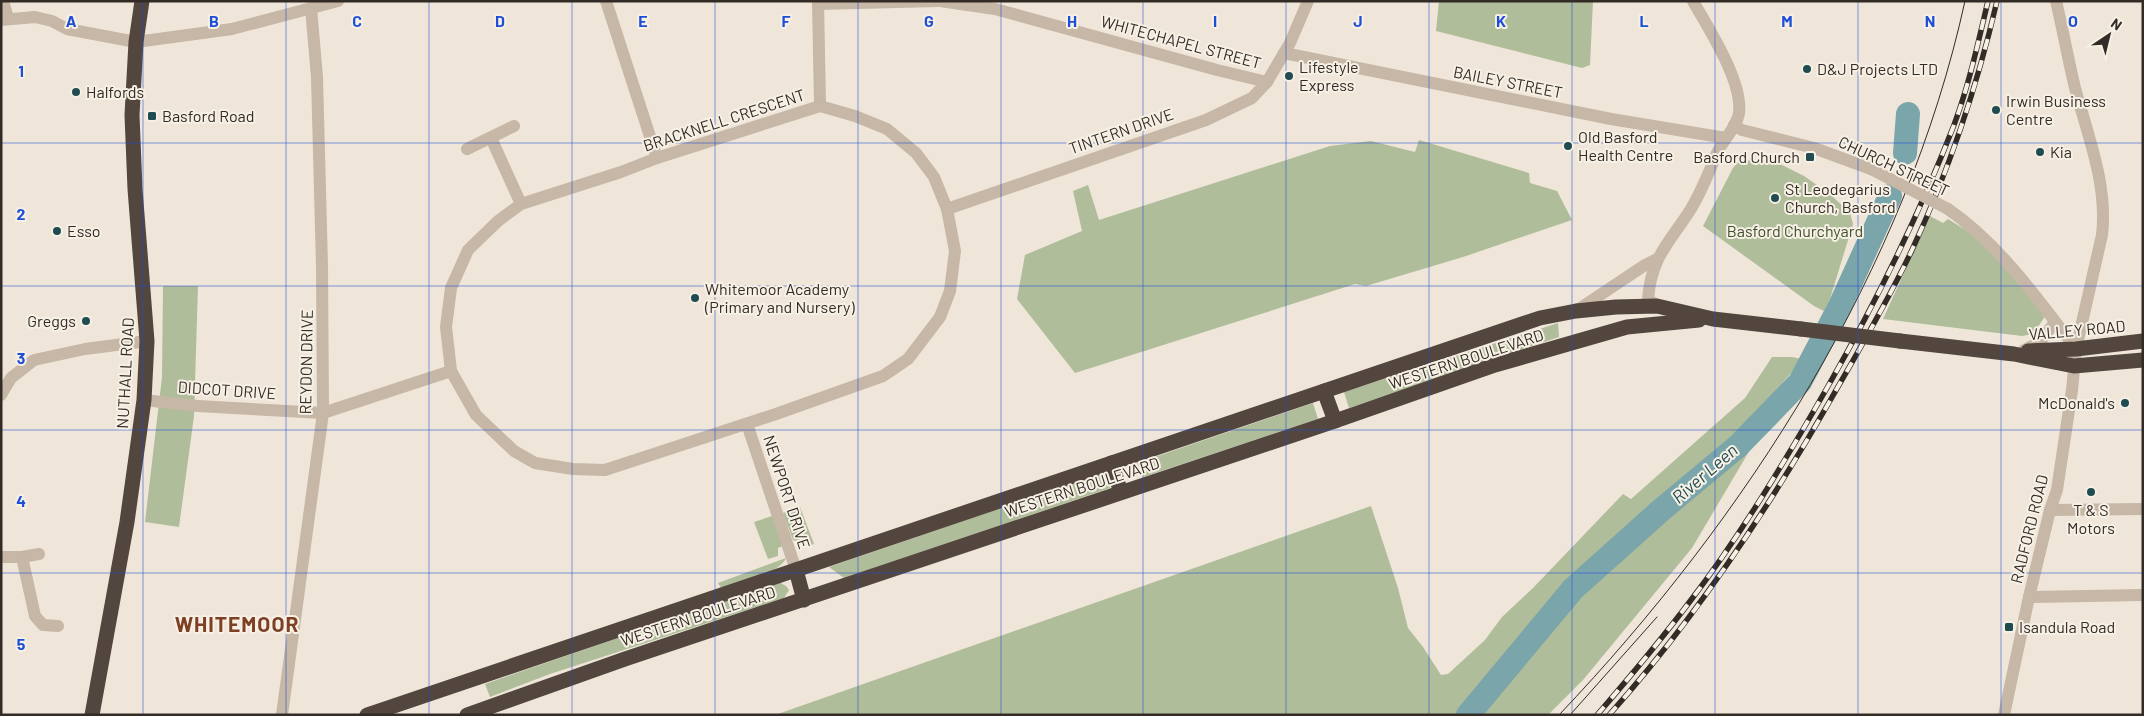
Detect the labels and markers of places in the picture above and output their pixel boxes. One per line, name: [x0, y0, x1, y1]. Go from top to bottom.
place label: Lifestyle Express: [1299, 57, 1359, 94]
place label: D&J Projects LTD: [1817, 59, 1938, 78]
marker: D&J Projects LTD: [1801, 63, 1813, 75]
marker: Lifestyle Express: [1283, 70, 1295, 82]
place label: Halfords: [86, 82, 144, 101]
marker: Halfords: [70, 86, 82, 98]
place label: Irwin Business Centre: [2006, 91, 2106, 128]
marker: Irwin Business Centre: [1990, 104, 2002, 116]
place label: Basford Road: [162, 106, 255, 125]
marker: Basford Road: [146, 110, 158, 122]
place label: Old Basford Health Centre: [1578, 127, 1673, 164]
marker: Old Basford Health Centre: [1562, 140, 1574, 152]
place label: Kia: [2050, 142, 2072, 161]
marker: Kia: [2034, 146, 2046, 158]
place label: Basford Church: [1693, 147, 1800, 166]
marker: Basford Church: [1804, 151, 1816, 163]
place label: St Leodegarius Church, Basford: [1785, 179, 1896, 216]
marker: St Leodegarius Church, Basford: [1769, 192, 1781, 204]
place label: Esso: [67, 221, 101, 240]
marker: Esso: [51, 225, 63, 237]
place label: Whitemoor Academy (Primary and Nursery): [704, 279, 855, 316]
marker: Whitemoor Academy (Primary and Nursery): [689, 292, 701, 304]
place label: Greggs: [27, 311, 76, 330]
marker: Greggs: [80, 315, 92, 327]
place label: McDonald's: [2038, 393, 2115, 412]
marker: McDonald's: [2119, 397, 2131, 409]
marker: T & S Motors: [2085, 486, 2097, 498]
place label: T & S Motors: [2067, 500, 2115, 537]
place label: Isandula Road: [2019, 617, 2115, 636]
marker: Isandula Road: [2003, 621, 2015, 633]

